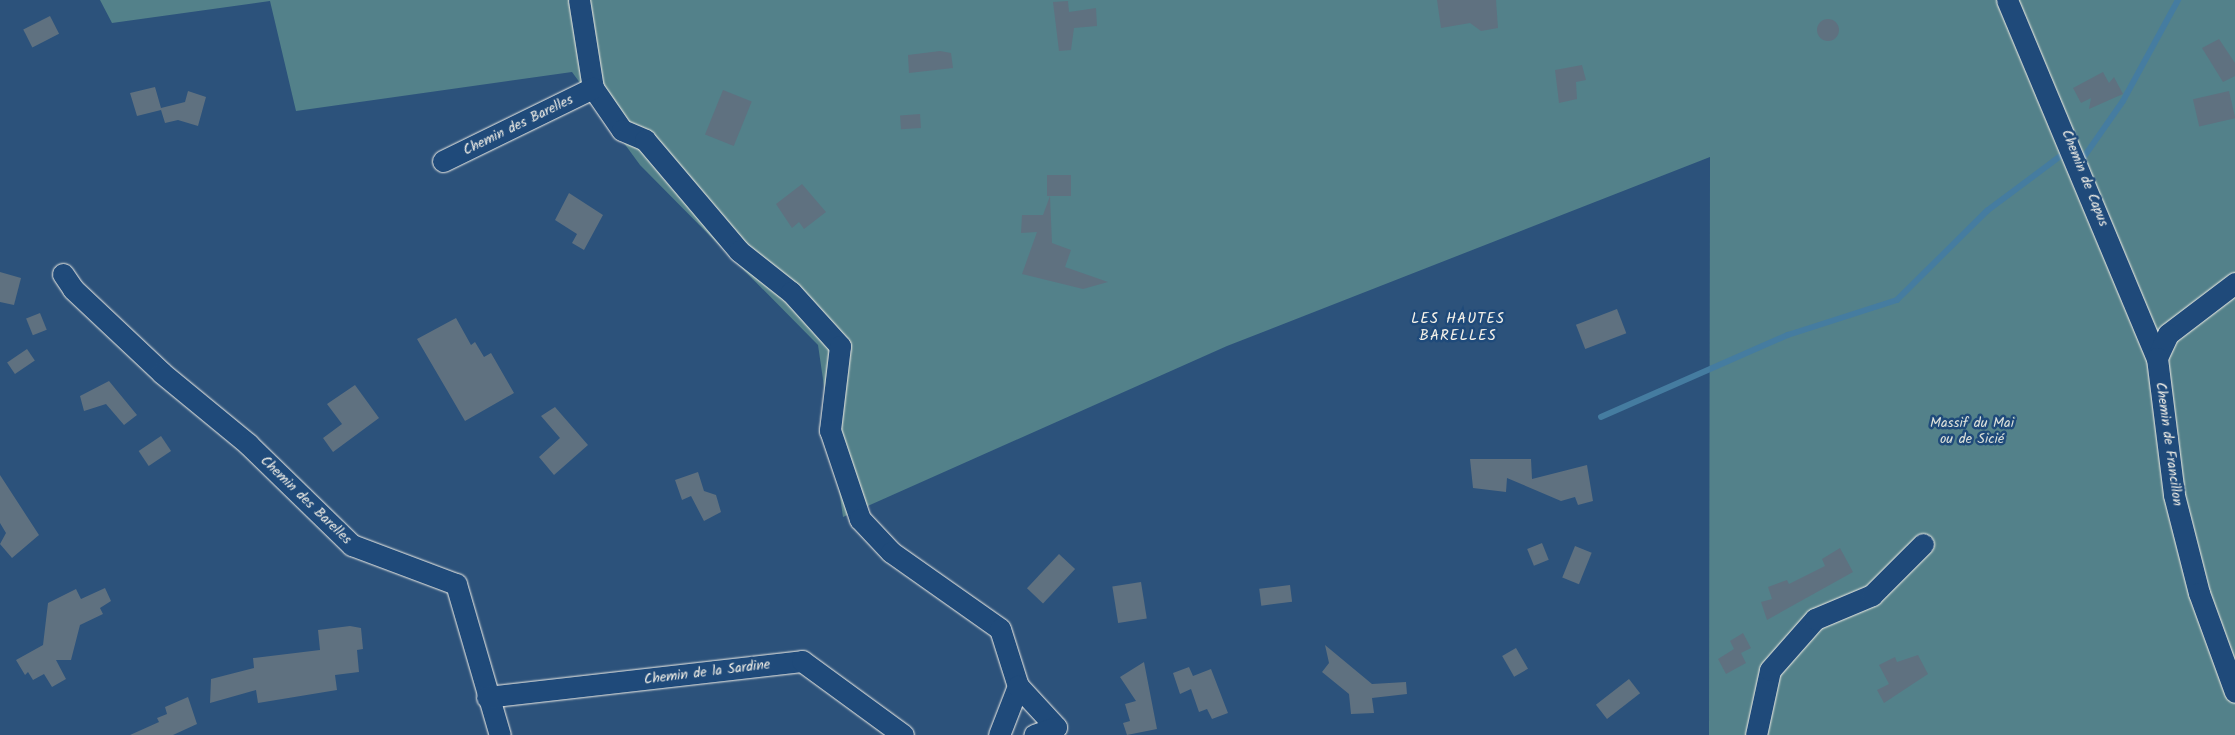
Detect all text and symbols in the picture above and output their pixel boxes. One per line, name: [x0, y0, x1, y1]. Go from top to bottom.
street label: Chemin des Barelles: [460, 91, 576, 159]
street label: Chemin de Capus: [2058, 127, 2112, 229]
district label: LES HAUTES BARELLES: [1410, 310, 1506, 345]
street label: Chemin de Francillon: [2152, 381, 2186, 507]
park label: Massif du Mai ou de Sicié: [1930, 415, 2014, 448]
street label: Chemin des Barelles: [257, 452, 355, 548]
street label: Chemin de la Sardine: [643, 656, 771, 688]

